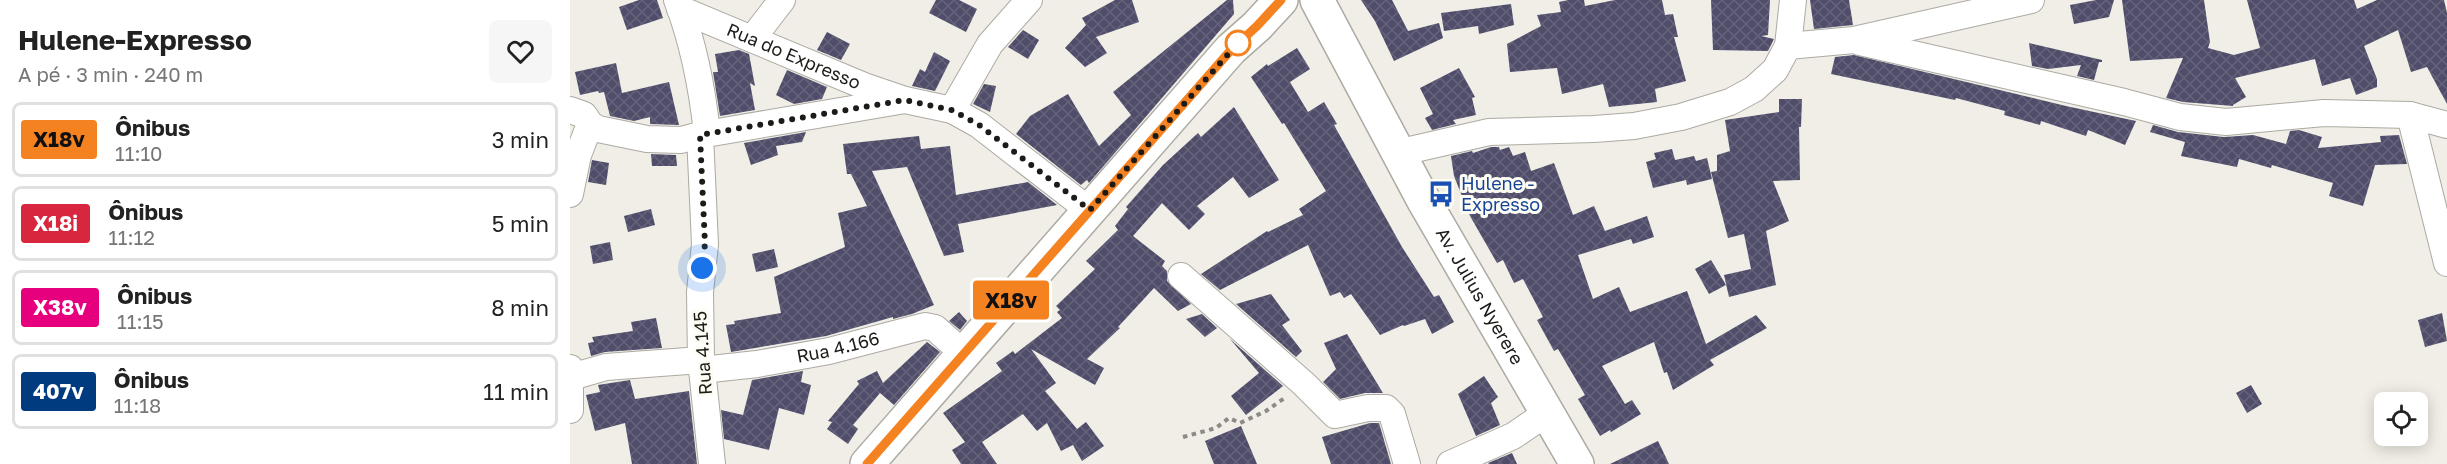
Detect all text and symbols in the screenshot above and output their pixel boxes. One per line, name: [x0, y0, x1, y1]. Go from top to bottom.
street label: Rua do Expresso: [724, 18, 864, 93]
button: heart: [489, 20, 552, 83]
text: Hulene-Expresso: [18, 23, 252, 56]
unlabelled marker: [1225, 30, 1251, 56]
text: A pé · 3 min · 240 m: [18, 62, 203, 86]
text: Ônibus: [115, 114, 190, 141]
text: X18v: [33, 126, 85, 152]
text: 3 min: [492, 126, 549, 153]
text: 11:10: [115, 141, 162, 165]
place label: Hulene - Expresso: [1461, 172, 1540, 215]
bus stop icon: Hulene - Expresso: [1426, 179, 1456, 209]
text: Ônibus: [108, 198, 183, 225]
text: X18i: [33, 210, 78, 236]
text: 5 min: [492, 210, 549, 237]
street label: Av. Julius Nyerere: [1432, 223, 1529, 368]
text: 11:12: [108, 225, 155, 249]
your location: [687, 253, 717, 283]
line badge: X18v: [969, 280, 1053, 320]
text: Ônibus: [117, 282, 192, 309]
text: X18v: [985, 287, 1037, 313]
text: X38v: [33, 294, 87, 320]
text: 8 min: [491, 294, 549, 321]
text: 11:15: [117, 309, 164, 333]
street label: Rua 4.145: [688, 310, 716, 396]
street label: Rua 4.166: [795, 326, 882, 367]
text: Ônibus: [114, 366, 189, 393]
text: 407v: [33, 378, 84, 404]
text: 11 min: [483, 378, 549, 405]
map controls: [2374, 392, 2428, 446]
button: locate: [2374, 392, 2428, 446]
text: 11:18: [114, 393, 161, 417]

